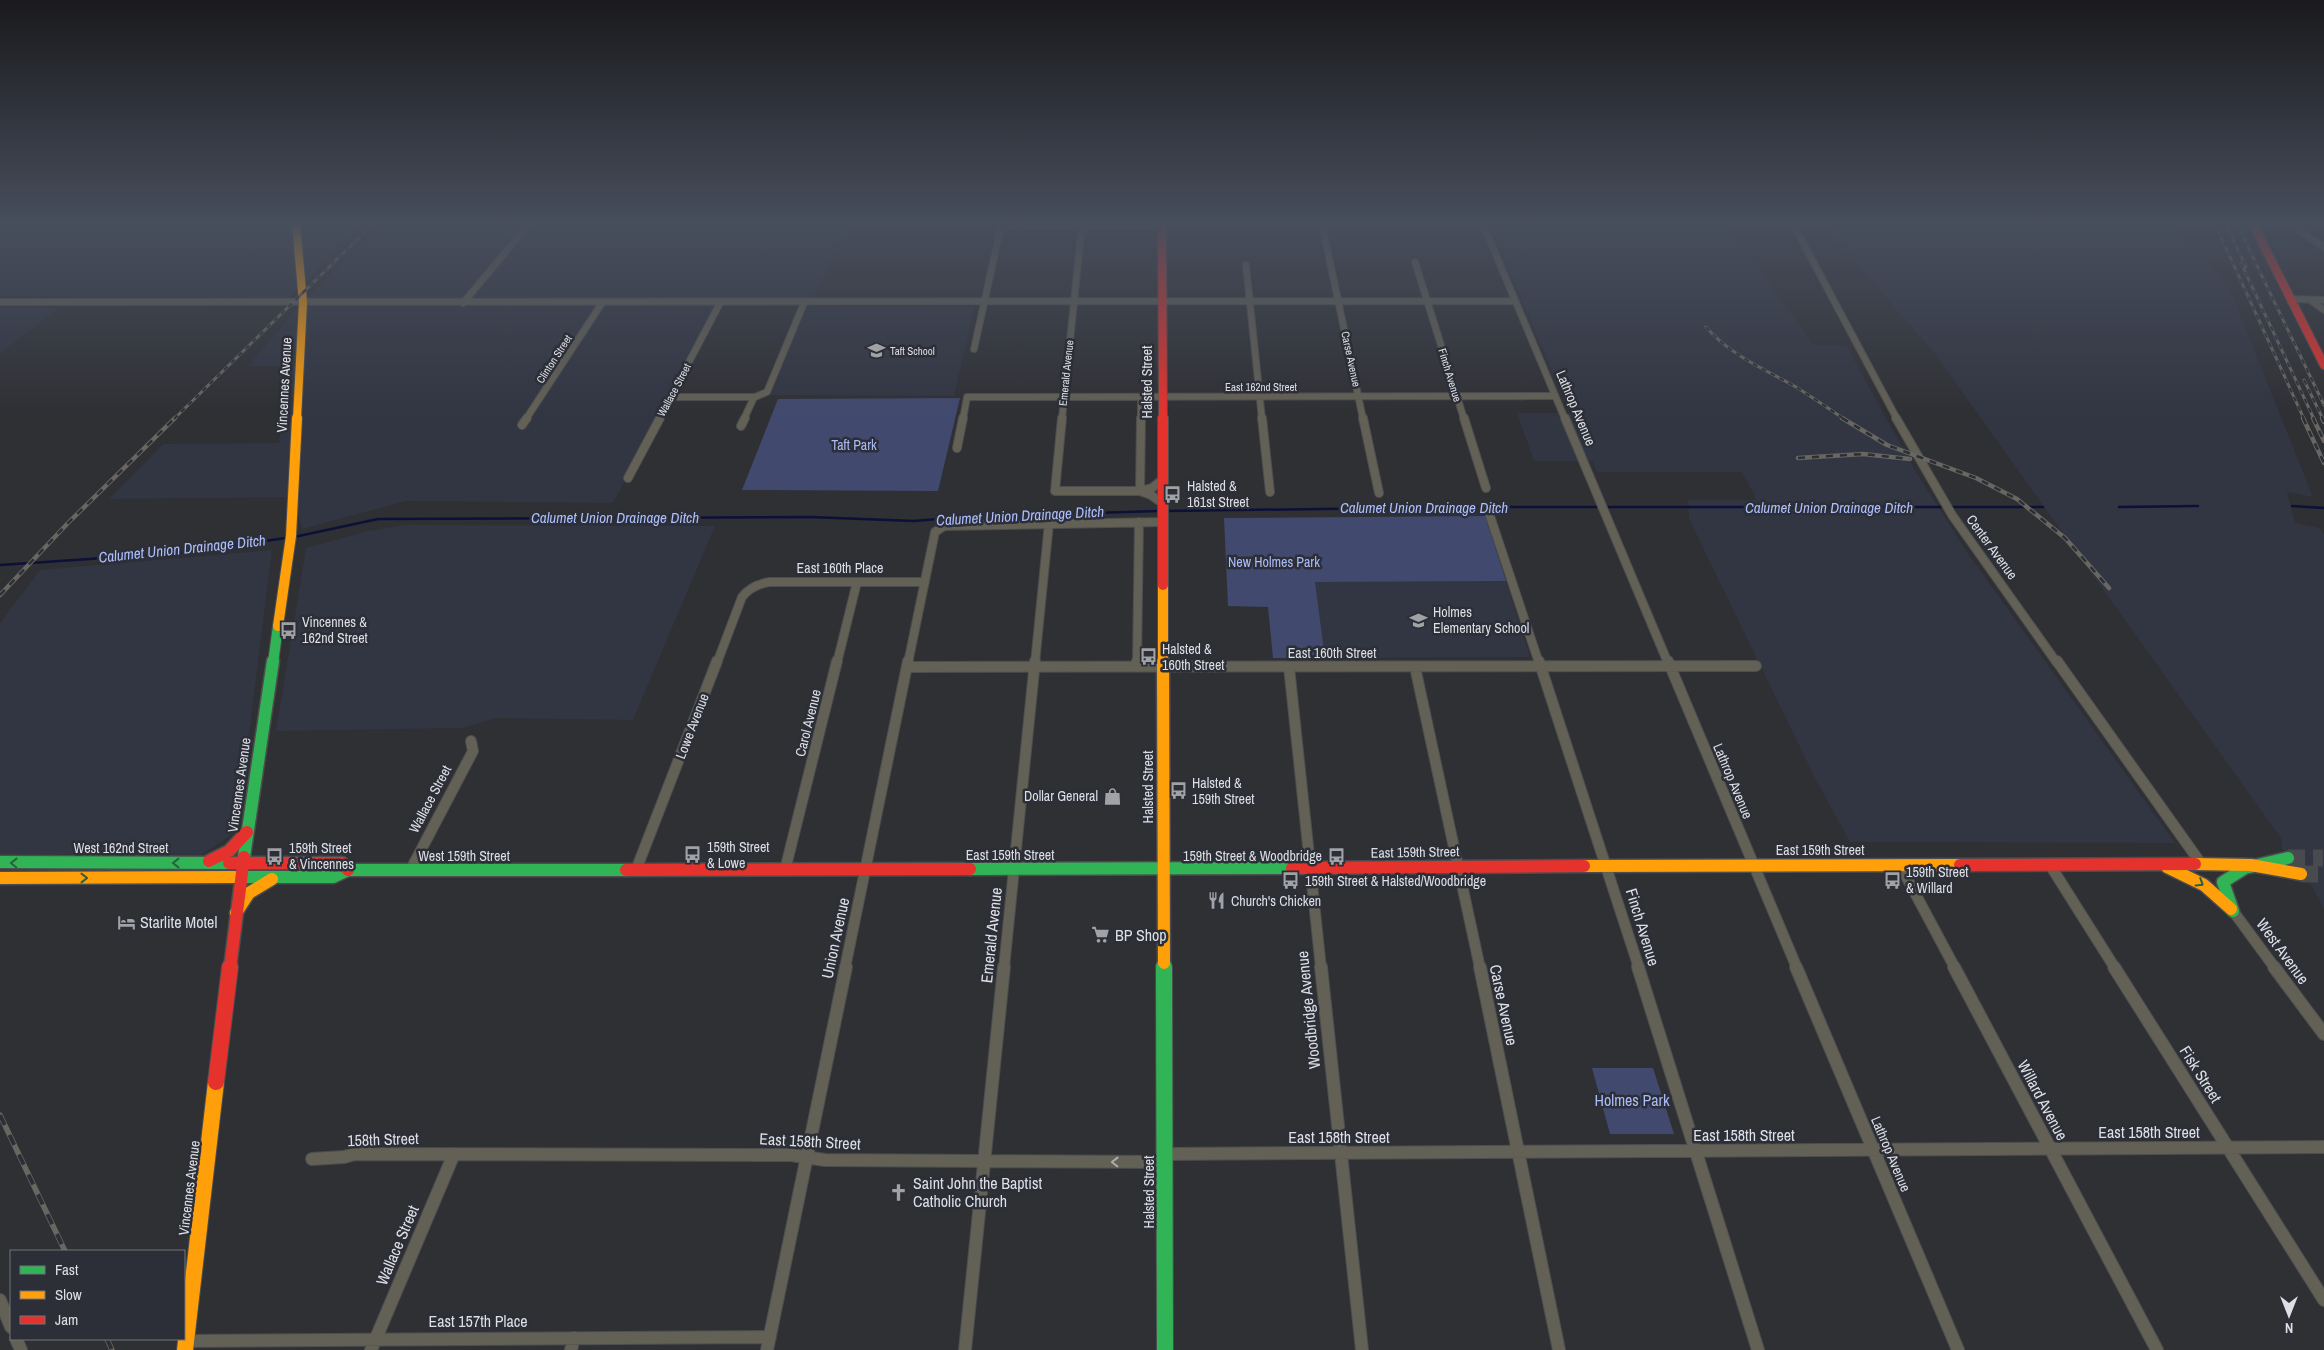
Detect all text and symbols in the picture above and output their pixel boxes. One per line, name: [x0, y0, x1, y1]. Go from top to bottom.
street label: Carse Avenue: [1338, 330, 1364, 388]
street label: Clinton Street: [533, 332, 575, 386]
street label: Vincennes Avenue: [273, 337, 295, 433]
street label: Emerald Avenue: [1056, 339, 1076, 407]
school or university icon: Taft School: [866, 341, 886, 361]
place label: Taft School: [890, 344, 935, 358]
street label: Halsted Street: [1138, 346, 1156, 418]
street label: Finch Avenue: [1435, 347, 1465, 403]
street label: Wallace Street: [654, 361, 694, 419]
street label: Lathrop Avenue: [1552, 368, 1600, 448]
street label: East 162nd Street: [1225, 380, 1298, 394]
park label: Taft Park: [831, 436, 877, 454]
place label: Halsted & 161st Street: [1187, 477, 1249, 511]
bus stop icon: Halsted & 161st Street: [1163, 484, 1183, 504]
water label: Calumet Union Drainage Ditch: [1340, 497, 1508, 518]
water label: Calumet Union Drainage Ditch: [1745, 497, 1913, 518]
water label: Calumet Union Drainage Ditch: [935, 501, 1105, 530]
water label: Calumet Union Drainage Ditch: [531, 507, 699, 528]
street label: Center Avenue: [1962, 511, 2022, 583]
water label: Calumet Union Drainage Ditch: [97, 529, 267, 568]
park label: New Holmes Park: [1228, 553, 1320, 571]
street label: East 160th Place: [797, 559, 883, 577]
place label: Holmes Elementary School: [1433, 603, 1529, 637]
school or university icon: Holmes Elementary School: [1409, 610, 1429, 630]
place label: Vincennes & 162nd Street: [302, 613, 368, 647]
bus stop icon: Vincennes & 162nd Street: [278, 620, 298, 640]
place label: Halsted & 160th Street: [1162, 640, 1225, 674]
street label: East 160th Street: [1288, 644, 1376, 662]
bus stop icon: Halsted & 160th Street: [1138, 647, 1158, 667]
street label: Carol Avenue: [791, 687, 825, 759]
street label: Lowe Avenue: [671, 691, 713, 761]
street label: Vincennes Avenue: [223, 737, 255, 833]
street label: Lathrop Avenue: [1709, 741, 1757, 821]
street label: Halsted Street: [1139, 751, 1157, 823]
street label: Wallace Street: [405, 762, 455, 836]
place label: Halsted & 159th Street: [1192, 774, 1255, 808]
bus stop icon: Halsted & 159th Street: [1168, 781, 1188, 801]
shop icon: Dollar General: [1102, 786, 1122, 806]
place label: Dollar General: [1024, 787, 1098, 805]
place label: 159th Street & Lowe: [707, 838, 770, 872]
street label: West 162nd Street: [74, 839, 168, 857]
place label: 159th Street & Vincennes: [289, 839, 354, 873]
street label: East 159th Street: [1776, 841, 1864, 859]
street label: East 159th Street: [1370, 842, 1460, 862]
bus stop icon: 159th Street & Lowe: [683, 845, 703, 865]
bus stop icon: 159th Street & Vincennes: [265, 846, 285, 866]
street label: East 159th Street: [966, 846, 1054, 864]
bus stop icon: 159th Street & Woodbridge: [1326, 846, 1346, 866]
street label: West 159th Street: [418, 847, 510, 865]
place label: 159th Street & Woodbridge: [1183, 847, 1322, 865]
one-way arrow: [10, 858, 18, 868]
one-way arrow: [172, 858, 180, 868]
place label: 159th Street & Willard: [1906, 863, 1969, 897]
bus stop icon: 159th Street & Willard: [1882, 870, 1902, 890]
bus stop icon: 159th Street & Halsted/Woodbridge: [1281, 871, 1301, 891]
place label: 159th Street & Halsted/Woodbridge: [1305, 872, 1486, 890]
one-way arrow: [80, 873, 88, 883]
one-way arrow: [2194, 877, 2203, 887]
street label: Emerald Avenue: [975, 886, 1007, 984]
street label: Finch Avenue: [1621, 886, 1665, 968]
restaurant icon: Church's Chicken: [1207, 891, 1227, 911]
place label: Church's Chicken: [1231, 892, 1321, 910]
street label: Union Avenue: [816, 896, 854, 980]
place label: Starlite Motel: [140, 911, 217, 933]
hotel icon: Starlite Motel: [116, 912, 136, 932]
street label: West Avenue: [2252, 913, 2314, 989]
place label: BP Shop: [1115, 924, 1167, 946]
supermarket icon: BP Shop: [1091, 925, 1111, 945]
street label: Woodbridge Avenue: [1291, 950, 1325, 1070]
street label: Carse Avenue: [1485, 963, 1523, 1047]
street label: Fisk Street: [2175, 1041, 2227, 1107]
street label: Willard Avenue: [2013, 1056, 2073, 1144]
park label: Holmes Park: [1594, 1089, 1670, 1111]
street label: Lathrop Avenue: [1867, 1114, 1915, 1194]
street label: East 158th Street: [2098, 1121, 2200, 1143]
street label: East 158th Street: [1693, 1124, 1795, 1146]
street label: East 158th Street: [1288, 1126, 1390, 1148]
street label: 158th Street: [347, 1127, 419, 1151]
street label: East 158th Street: [759, 1127, 862, 1155]
street label: Vincennes Avenue: [174, 1140, 204, 1236]
street label: Halsted Street: [1140, 1156, 1158, 1228]
one-way arrow: [1111, 1157, 1118, 1167]
place label: Saint John the Baptist Catholic Church: [913, 1172, 1042, 1212]
church icon: Saint John the Baptist Catholic Church: [889, 1182, 909, 1202]
street label: Wallace Street: [370, 1201, 424, 1288]
legend: [10, 1250, 185, 1340]
text: Fast: [55, 1259, 79, 1280]
text: Slow: [55, 1284, 82, 1305]
north arrow: [2264, 1290, 2314, 1340]
text: Jam: [55, 1309, 78, 1330]
street label: East 157th Place: [428, 1310, 528, 1332]
text: N: [2285, 1319, 2293, 1337]

